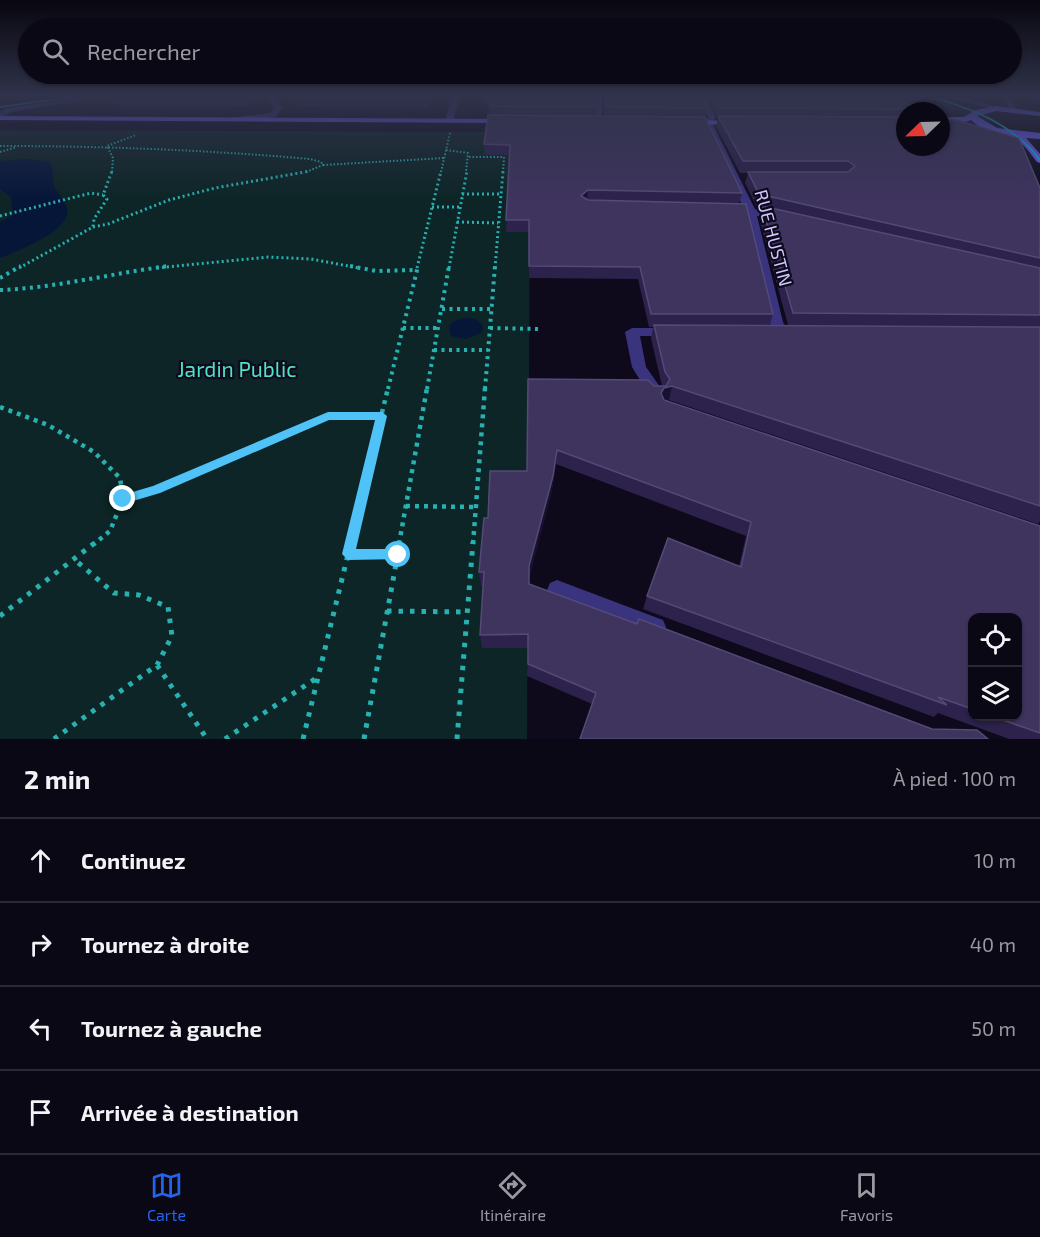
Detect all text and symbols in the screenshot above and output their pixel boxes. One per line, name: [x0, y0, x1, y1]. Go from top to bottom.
search box: [18, 18, 1022, 84]
icon: search: [39, 35, 72, 68]
text: Rechercher: [87, 38, 200, 64]
north arrow: [896, 102, 950, 156]
street label: RUE HUSTIN: [751, 187, 797, 288]
park label: Jardin Public: [177, 356, 297, 381]
route end: [109, 485, 135, 511]
route start: [384, 541, 410, 567]
map controls: [968, 613, 1022, 721]
button: locate: [968, 613, 1022, 667]
button: layers: [968, 667, 1022, 721]
text: 2 min: [24, 763, 90, 794]
text: À pied · 100 m: [893, 766, 1016, 790]
icon: ahead: [24, 844, 57, 877]
text: Continuez: [81, 847, 185, 873]
text: 10 m: [974, 848, 1016, 872]
icon: right: [24, 928, 57, 961]
text: Tournez à droite: [81, 931, 250, 957]
text: 40 m: [970, 932, 1016, 956]
icon: left: [24, 1012, 57, 1045]
text: Tournez à gauche: [81, 1015, 262, 1041]
text: 50 m: [971, 1016, 1016, 1040]
icon: arrive: [24, 1096, 57, 1129]
text: Arrivée à destination: [81, 1099, 299, 1125]
tab: Carte: [147, 1169, 186, 1224]
tab: Itinéraire: [480, 1169, 546, 1224]
tab: Favoris: [840, 1169, 893, 1224]

